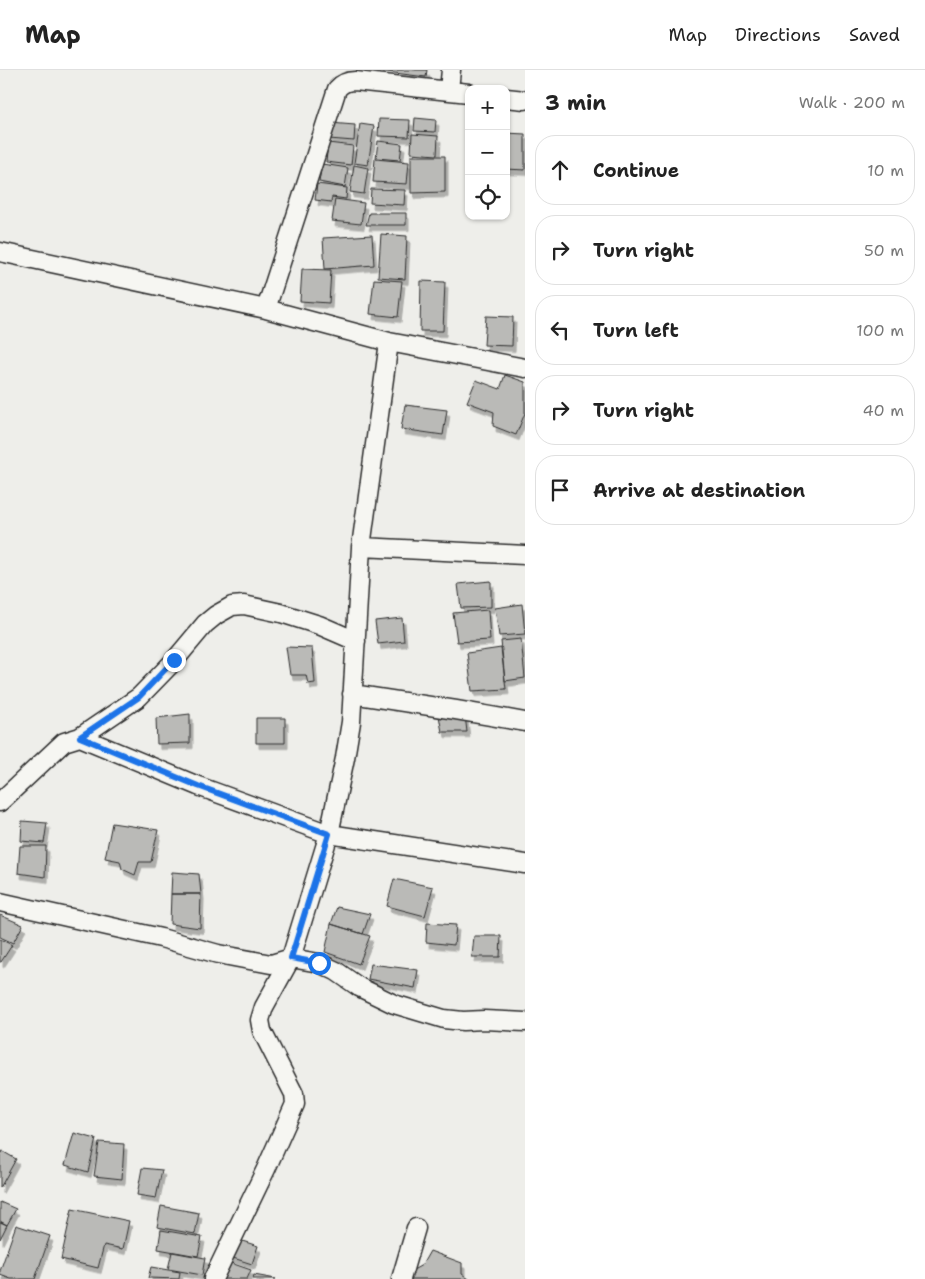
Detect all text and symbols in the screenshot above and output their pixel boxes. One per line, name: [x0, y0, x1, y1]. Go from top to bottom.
text: Map: [25, 19, 81, 51]
text: Map: [669, 23, 707, 47]
text: Directions: [735, 23, 821, 47]
text: Saved: [849, 23, 900, 47]
map controls: [465, 85, 510, 220]
button: +: [465, 85, 510, 130]
text: 3 min: [545, 89, 606, 117]
text: Walk · 200 m: [799, 92, 905, 113]
button: −: [465, 130, 510, 175]
icon: ahead: [546, 156, 574, 184]
text: Continue: [593, 158, 679, 183]
text: 10 m: [867, 160, 904, 181]
button: locate: [465, 175, 510, 220]
icon: right: [546, 236, 574, 264]
text: Turn right: [593, 238, 694, 263]
text: 50 m: [864, 240, 904, 261]
icon: left: [546, 316, 574, 344]
text: Turn left: [593, 318, 679, 343]
text: 100 m: [856, 320, 904, 341]
icon: right: [546, 396, 574, 424]
text: Turn right: [593, 398, 694, 423]
text: 40 m: [862, 400, 904, 421]
icon: arrive: [546, 476, 574, 504]
text: Arrive at destination: [593, 478, 805, 503]
route end: [163, 649, 186, 672]
route start: [308, 952, 331, 975]

